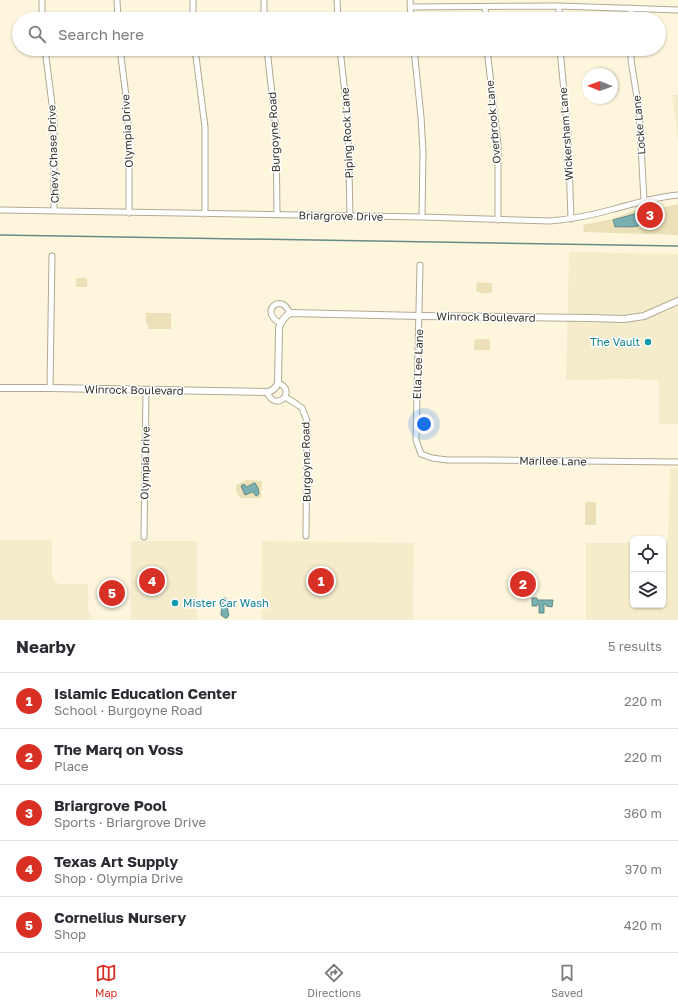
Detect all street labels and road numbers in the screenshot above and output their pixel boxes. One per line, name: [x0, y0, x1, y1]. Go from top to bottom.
street label: Overbrook Lane: [482, 80, 503, 164]
street label: Piping Rock Lane: [338, 87, 355, 179]
street label: Wickersham Lane: [556, 87, 575, 181]
street label: Burgoyne Road: [265, 92, 282, 172]
street label: Olympia Drive: [118, 94, 135, 168]
street label: Locke Lane: [629, 95, 648, 155]
street label: Chevy Chase Drive: [44, 105, 61, 203]
street label: Briargrove Drive: [299, 208, 383, 223]
street label: Winrock Boulevard: [436, 309, 536, 324]
street label: Ella Lee Lane: [410, 329, 425, 399]
street label: Winrock Boulevard: [84, 382, 184, 397]
street label: Burgoyne Road: [298, 422, 313, 502]
street label: Olympia Drive: [137, 426, 152, 500]
street label: Marilee Lane: [519, 453, 587, 468]

